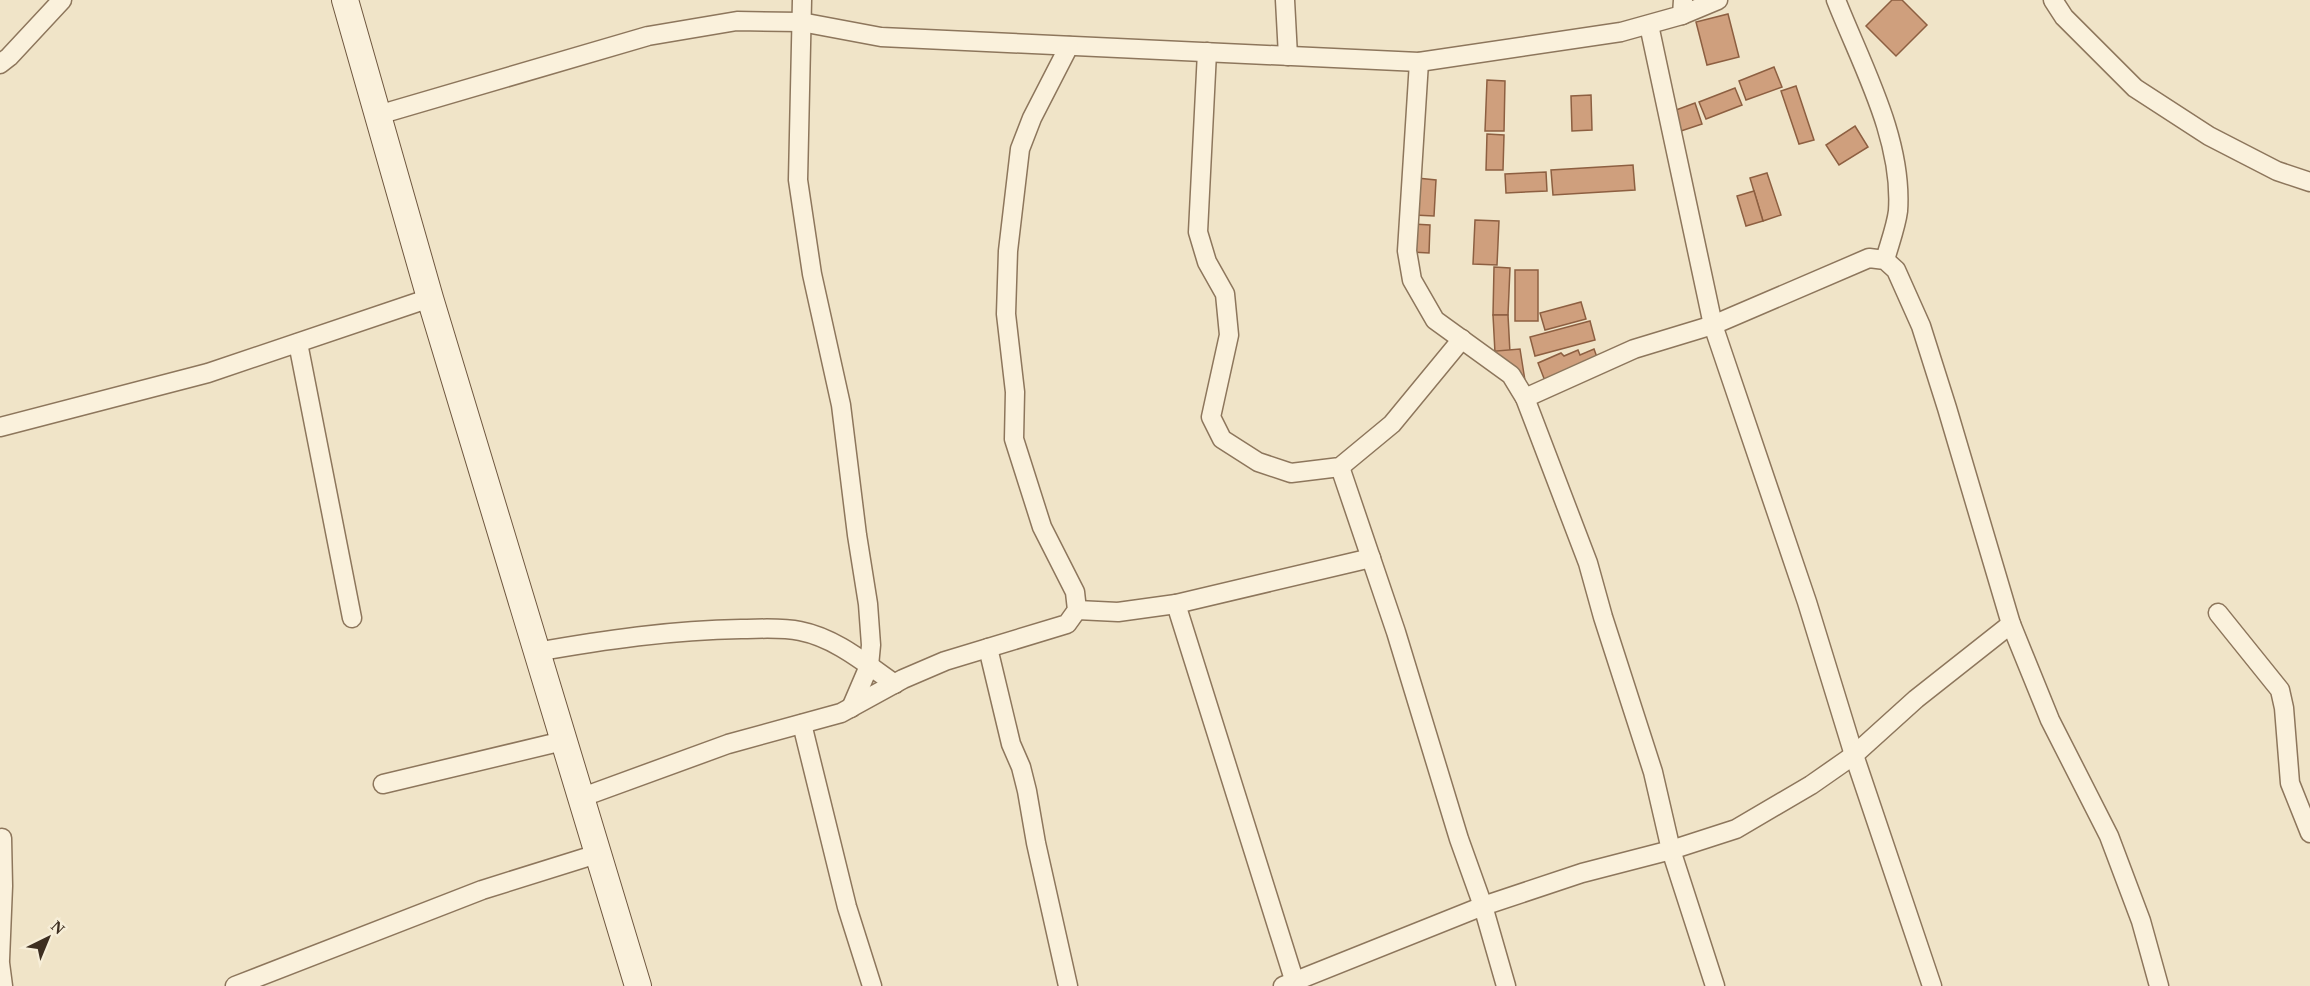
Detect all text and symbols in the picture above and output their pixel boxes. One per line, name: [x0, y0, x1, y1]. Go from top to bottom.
north arrow: [18, 908, 78, 968]
text: N: [48, 917, 68, 938]

